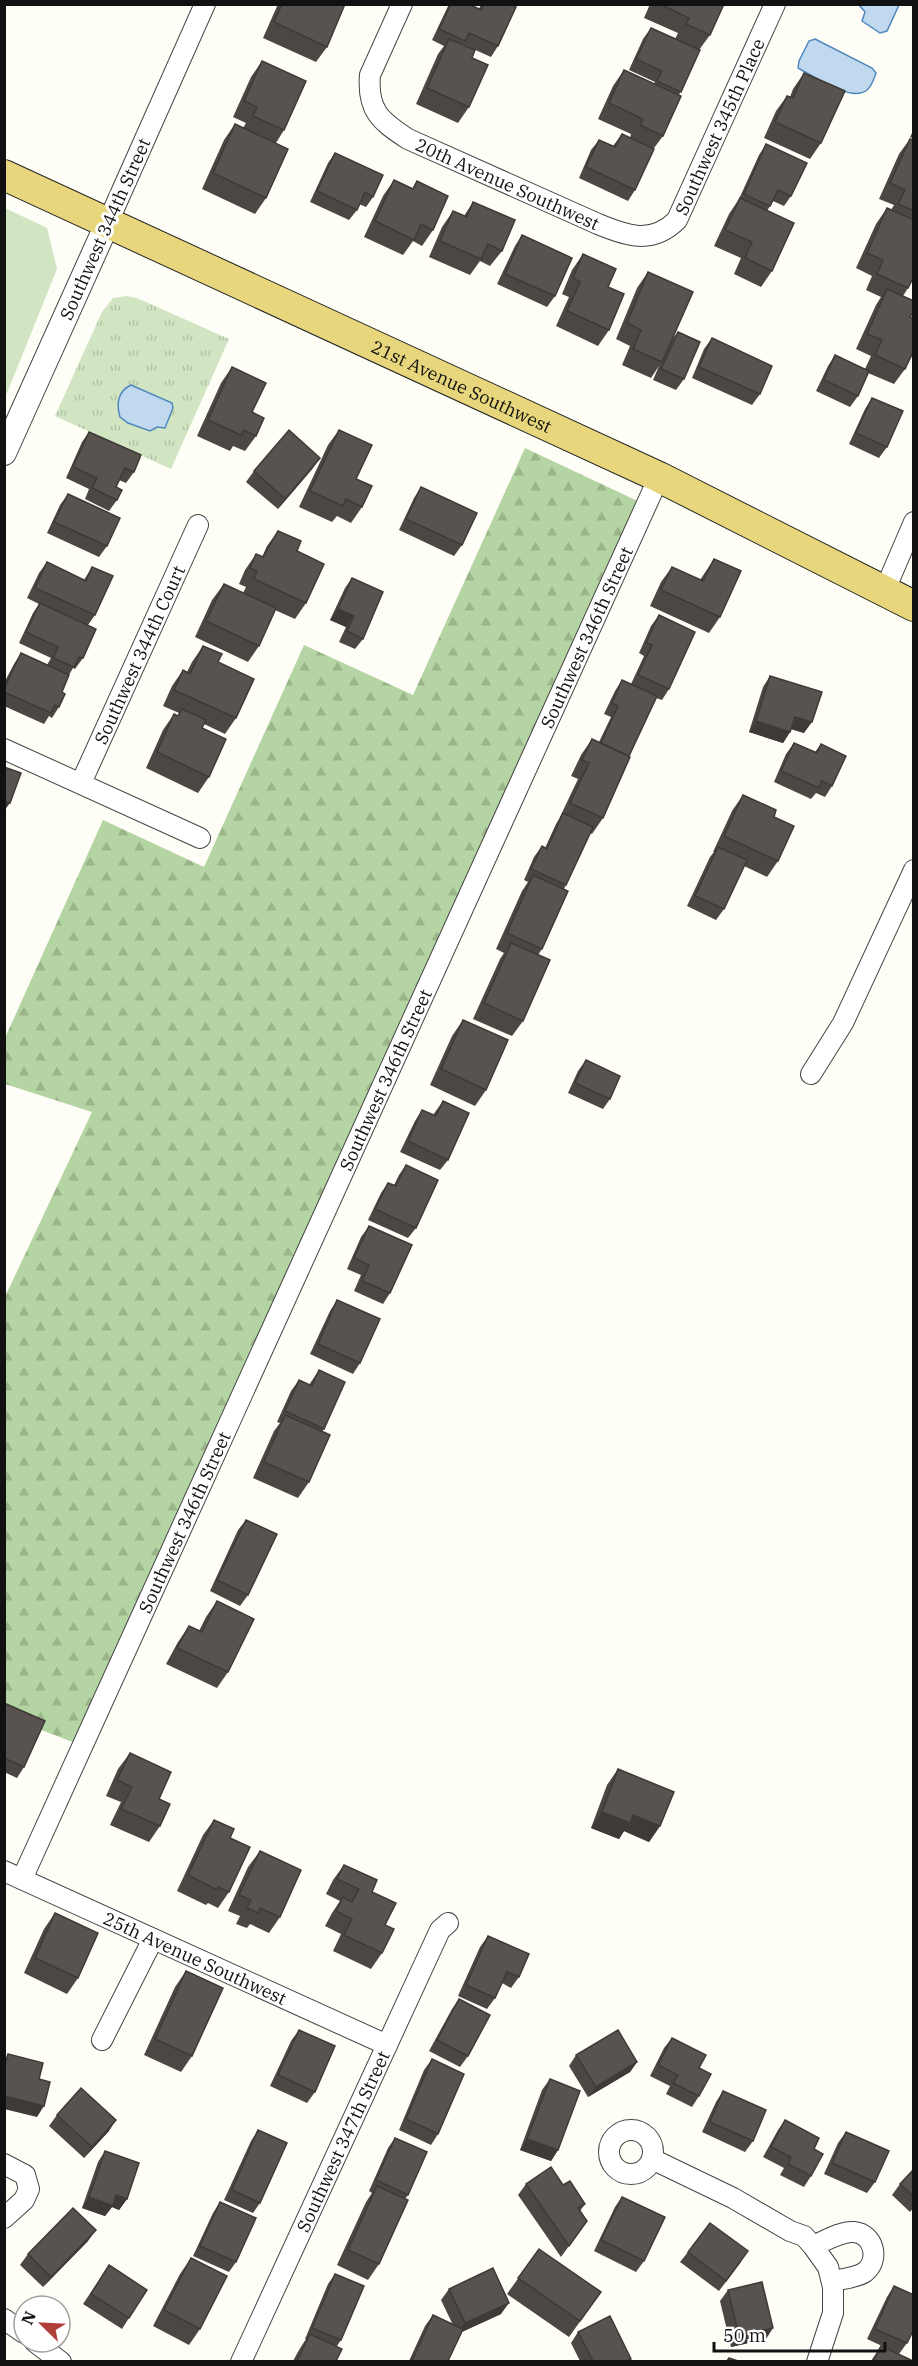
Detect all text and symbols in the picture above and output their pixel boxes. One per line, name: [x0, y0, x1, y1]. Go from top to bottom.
street label: Southwest 345th Place: [669, 35, 769, 219]
street label: 20th Avenue Southwest: [412, 132, 603, 235]
street label: Southwest 344th Street: [54, 134, 156, 324]
street label: 21st Avenue Southwest: [368, 334, 556, 438]
street label: Southwest 346th Street: [535, 543, 637, 732]
street label: Southwest 344th Court: [89, 562, 190, 748]
street label: Southwest 346th Street: [334, 985, 436, 1174]
street label: Southwest 346th Street: [133, 1428, 235, 1617]
street label: 25th Avenue Southwest: [100, 1906, 290, 2009]
street label: Southwest 347th Street: [291, 2047, 394, 2236]
north arrow: [12, 2294, 72, 2354]
text: N: [17, 2308, 40, 2328]
scale bar: [714, 2315, 885, 2353]
text: 50 m: [723, 2324, 766, 2347]

